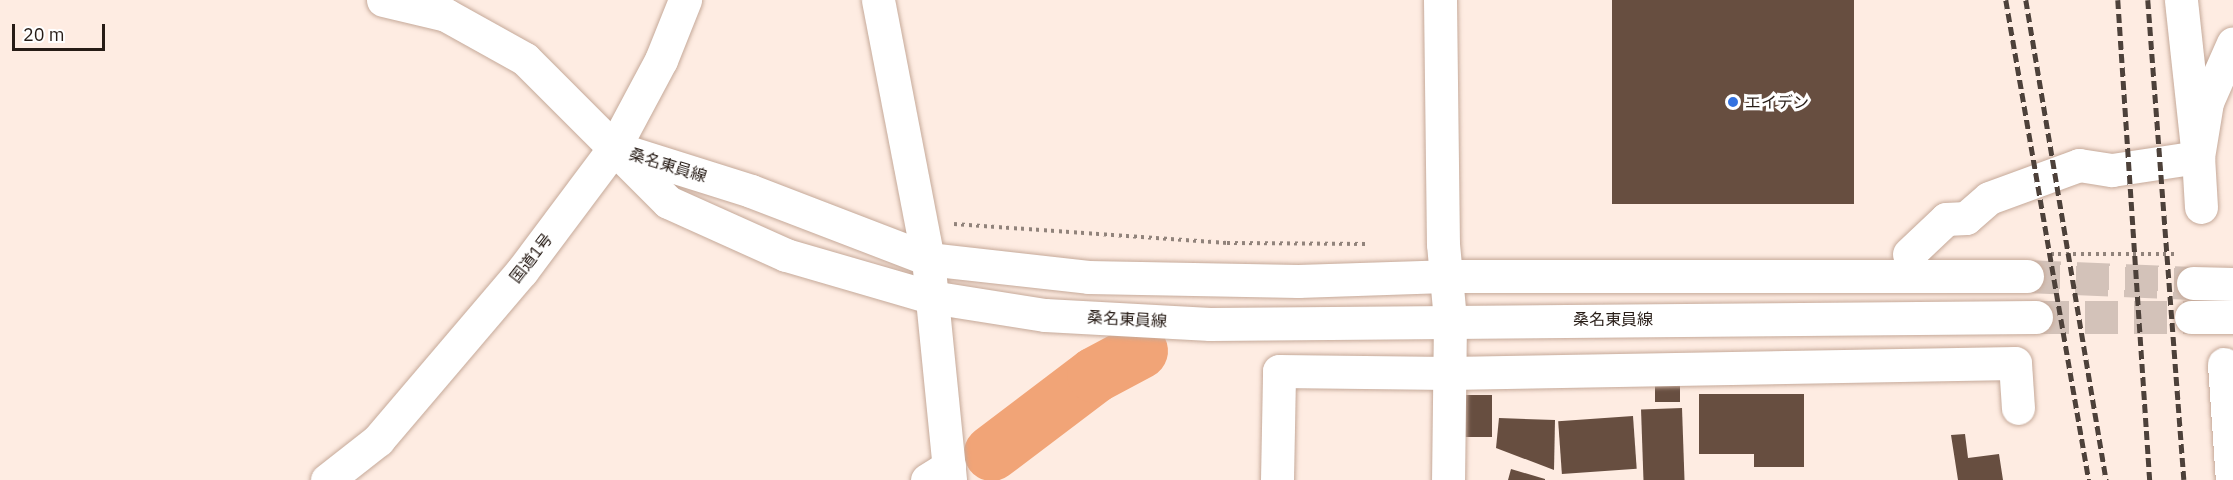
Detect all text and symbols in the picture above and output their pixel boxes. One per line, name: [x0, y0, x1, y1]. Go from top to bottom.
scale bar: [15, 12, 108, 50]
text: 20 m: [23, 23, 65, 46]
place label: エイデン: [1745, 92, 1809, 112]
marker: エイデン: [1726, 95, 1740, 109]
street label: 桑名東員線: [627, 144, 709, 186]
street label: 国道1号: [506, 229, 556, 287]
street label: 桑名東員線: [1087, 307, 1167, 331]
street label: 桑名東員線: [1573, 309, 1653, 329]

